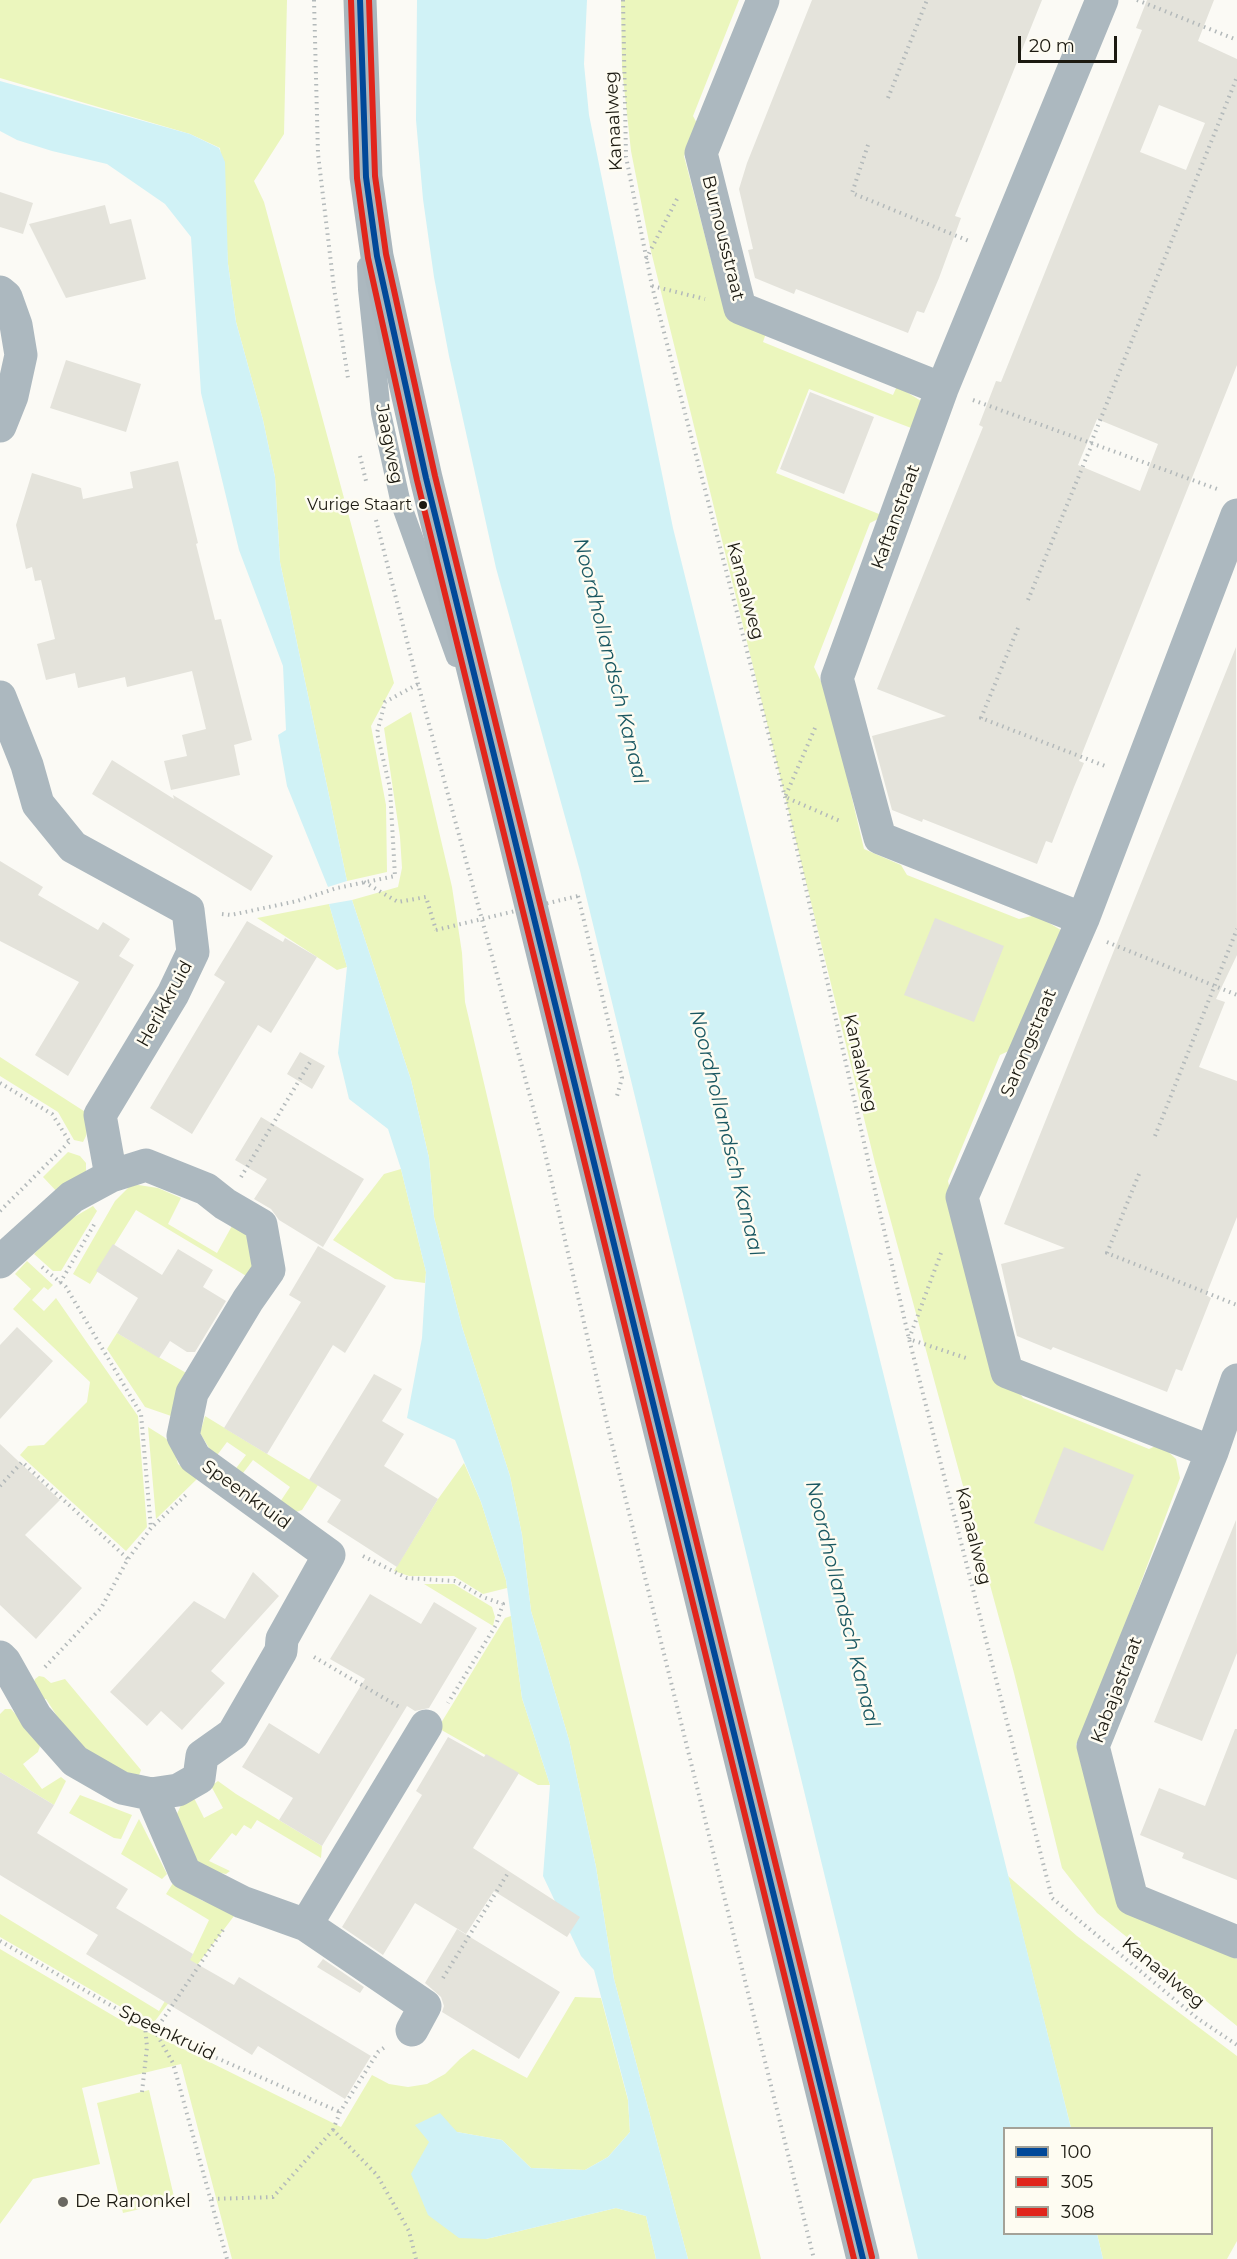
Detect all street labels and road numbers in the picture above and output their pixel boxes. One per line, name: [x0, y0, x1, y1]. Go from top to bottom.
street label: Kanaalweg: [601, 70, 627, 172]
street label: Burnousstraat: [697, 173, 749, 303]
street label: Jaagweg: [371, 402, 407, 486]
street label: Kaftanstraat: [867, 462, 925, 572]
street label: Kanaalweg: [722, 540, 768, 642]
street label: Herikkruid: [132, 957, 198, 1051]
street label: Sarongstraat: [996, 986, 1062, 1100]
street label: Kanaalweg: [838, 1012, 882, 1114]
street label: Speenkruid: [198, 1456, 294, 1534]
street label: Kanaalweg: [950, 1485, 996, 1587]
street label: Kabajastraat: [1087, 1634, 1147, 1746]
street label: Kanaalweg: [1117, 1933, 1209, 2013]
street label: Speenkruid: [115, 2000, 219, 2066]

